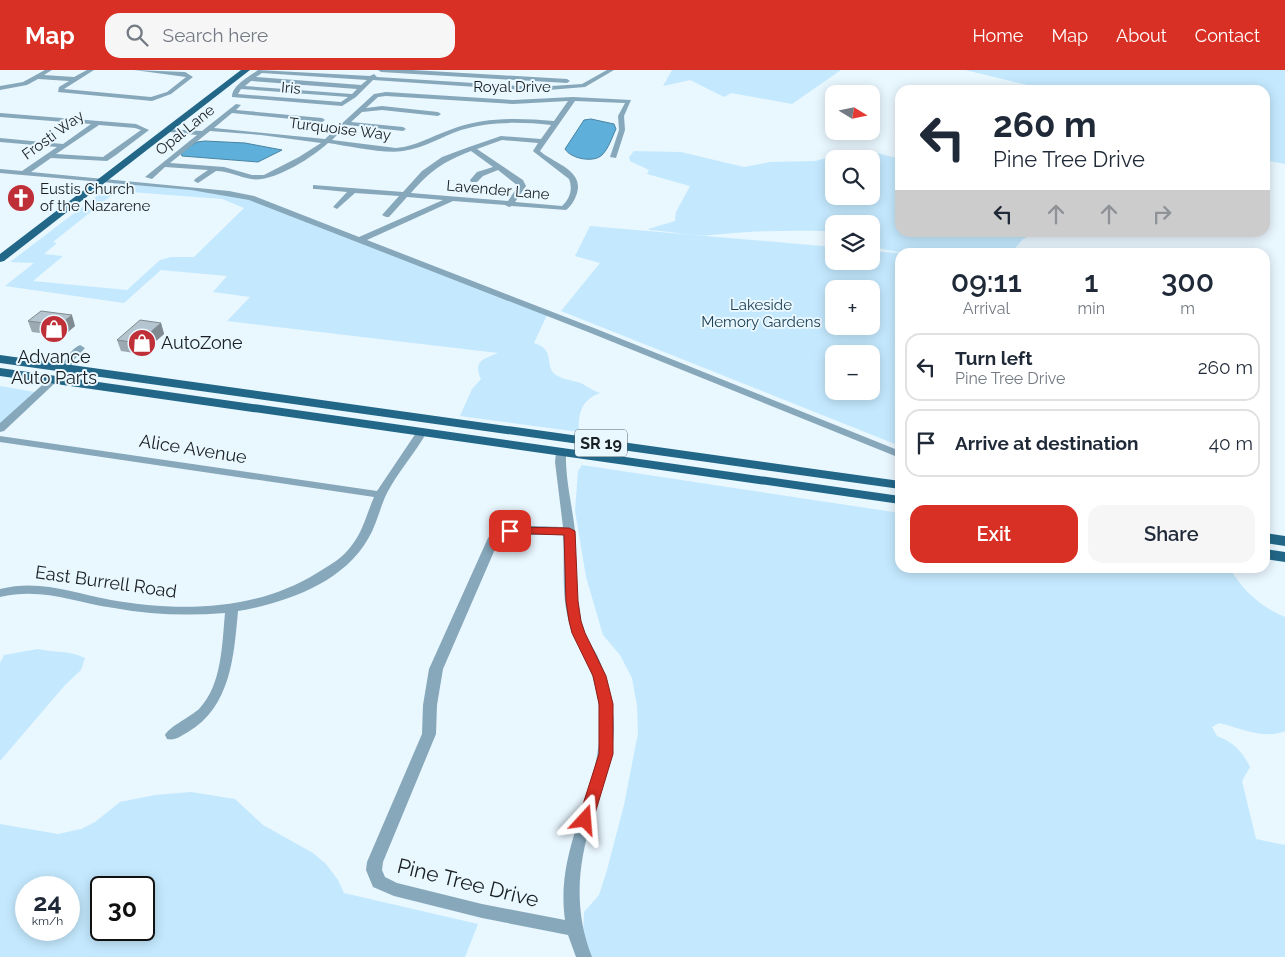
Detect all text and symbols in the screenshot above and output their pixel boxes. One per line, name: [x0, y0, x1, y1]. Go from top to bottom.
search box: [105, 13, 455, 58]
text: Map: [25, 21, 75, 50]
icon: search: [123, 21, 151, 49]
text: Search here: [163, 24, 268, 46]
text: Home: [972, 25, 1023, 46]
text: Map: [1051, 25, 1088, 46]
text: About: [1116, 25, 1167, 46]
text: Contact: [1195, 25, 1260, 46]
street label: Iris: [280, 78, 302, 98]
street label: Royal Drive: [473, 78, 551, 96]
north arrow: [825, 85, 880, 140]
map controls: [825, 85, 880, 400]
street label: Opal Lane: [152, 101, 218, 159]
text: 260 m: [993, 104, 1096, 145]
icon: left: [910, 105, 975, 170]
street label: Frosti Way: [19, 107, 87, 163]
street label: Turquoise Way: [288, 114, 392, 144]
text: Pine Tree Drive: [993, 146, 1145, 172]
button: search: [825, 150, 880, 205]
street label: Lavender Lane: [446, 177, 550, 203]
place label: Eustis Church of the Nazarene: [40, 180, 150, 215]
church icon: Eustis Church of the Nazarene: [6, 183, 36, 213]
icon: left: [989, 200, 1017, 228]
icon: ahead: [1042, 200, 1070, 228]
icon: ahead: [1095, 200, 1123, 228]
icon: right: [1148, 200, 1176, 228]
button: layers: [825, 215, 880, 270]
text: 09:11: [951, 264, 1022, 299]
text: 1: [1084, 264, 1098, 299]
text: 300: [1161, 264, 1214, 299]
button: +: [825, 280, 880, 335]
park label: Lakeside Memory Gardens: [701, 296, 821, 331]
text: Arrival: [963, 299, 1010, 318]
text: min: [1078, 299, 1105, 318]
text: m: [1180, 299, 1195, 318]
shop icon: Advance Auto Parts: [39, 314, 69, 344]
shop icon: AutoZone: [127, 328, 157, 358]
place label: AutoZone: [161, 332, 243, 353]
button: −: [825, 345, 880, 400]
place label: Advance Auto Parts: [11, 346, 97, 388]
text: Turn left: [955, 347, 1032, 369]
icon: left: [912, 353, 940, 381]
text: 260 m: [1198, 356, 1253, 378]
text: Pine Tree Drive: [955, 369, 1066, 388]
road number: SR 19: [575, 429, 627, 456]
icon: arrive: [912, 429, 940, 457]
street label: Alice Avenue: [138, 430, 249, 467]
text: Arrive at destination: [955, 432, 1139, 454]
text: 40 m: [1209, 432, 1253, 454]
button: Exit: [910, 505, 1078, 563]
button: Share: [1088, 505, 1255, 563]
pin: [489, 510, 531, 552]
icon: arrive: [496, 517, 524, 545]
street label: East Burrell Road: [34, 561, 178, 602]
position arrow: [558, 793, 610, 845]
street label: Pine Tree Drive: [395, 853, 542, 912]
speed limit sign: 30: [90, 876, 155, 941]
text: 24: [33, 887, 62, 917]
text: km/h: [32, 914, 63, 928]

